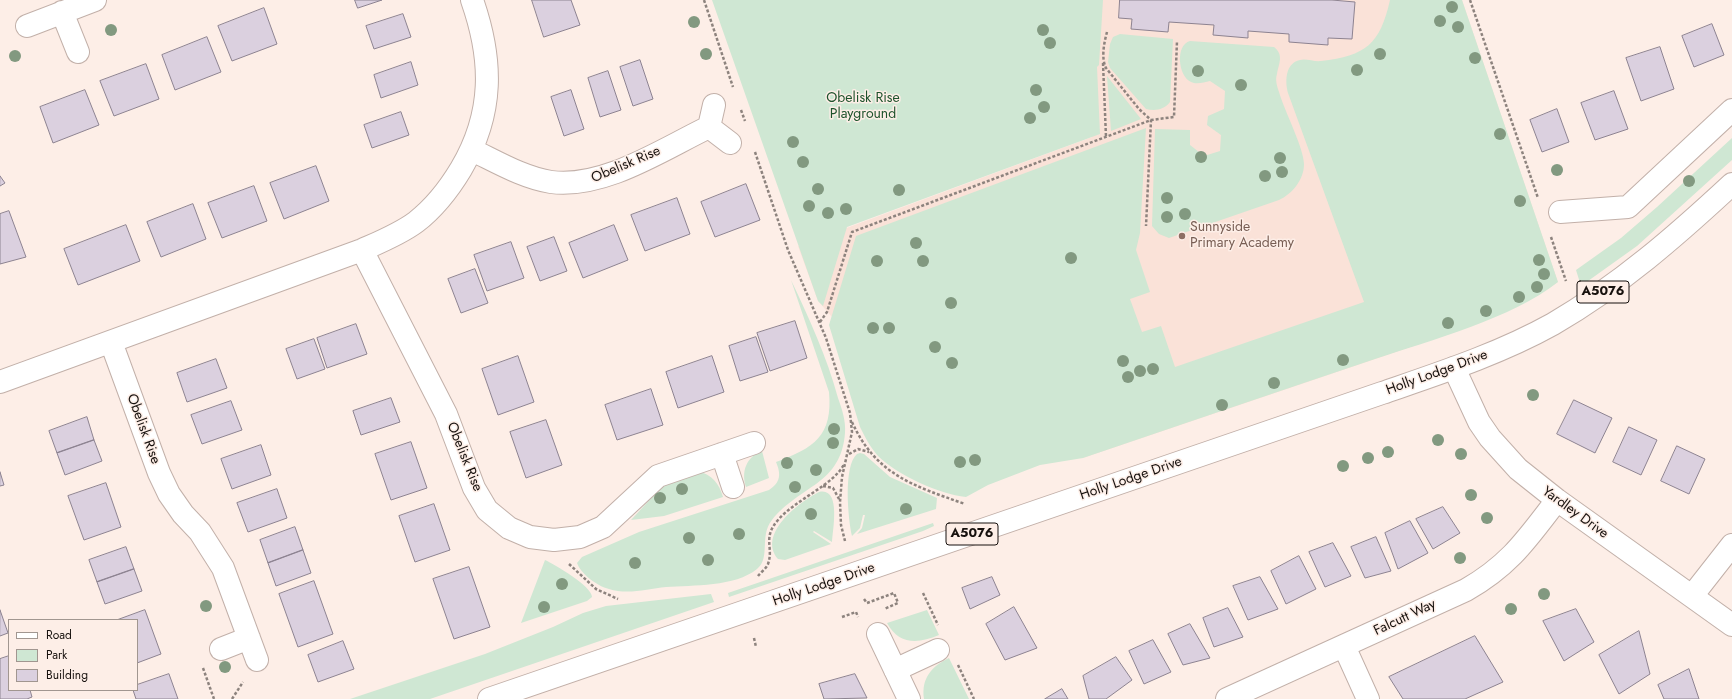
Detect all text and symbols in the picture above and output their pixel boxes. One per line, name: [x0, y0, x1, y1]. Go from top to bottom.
park label: Obelisk Rise Playground: [826, 91, 900, 124]
street label: Obelisk Rise: [589, 143, 663, 187]
place label: Sunnyside Primary Academy: [1190, 220, 1294, 252]
marker: Sunnyside Primary Academy: [1177, 231, 1187, 241]
road number: A5076: [1577, 281, 1629, 303]
street label: Holly Lodge Drive: [1384, 347, 1490, 399]
street label: Obelisk Rise: [123, 392, 163, 466]
street label: Obelisk Rise: [442, 420, 486, 494]
street label: Holly Lodge Drive: [1078, 454, 1184, 504]
street label: Yardley Drive: [1539, 483, 1611, 543]
road number: A5076: [946, 523, 998, 545]
street label: Holly Lodge Drive: [771, 560, 877, 610]
street label: Falcutt Way: [1371, 596, 1439, 640]
legend: [8, 619, 138, 691]
text: Road: [46, 626, 72, 644]
text: Park: [46, 646, 67, 664]
text: Building: [46, 666, 88, 684]

